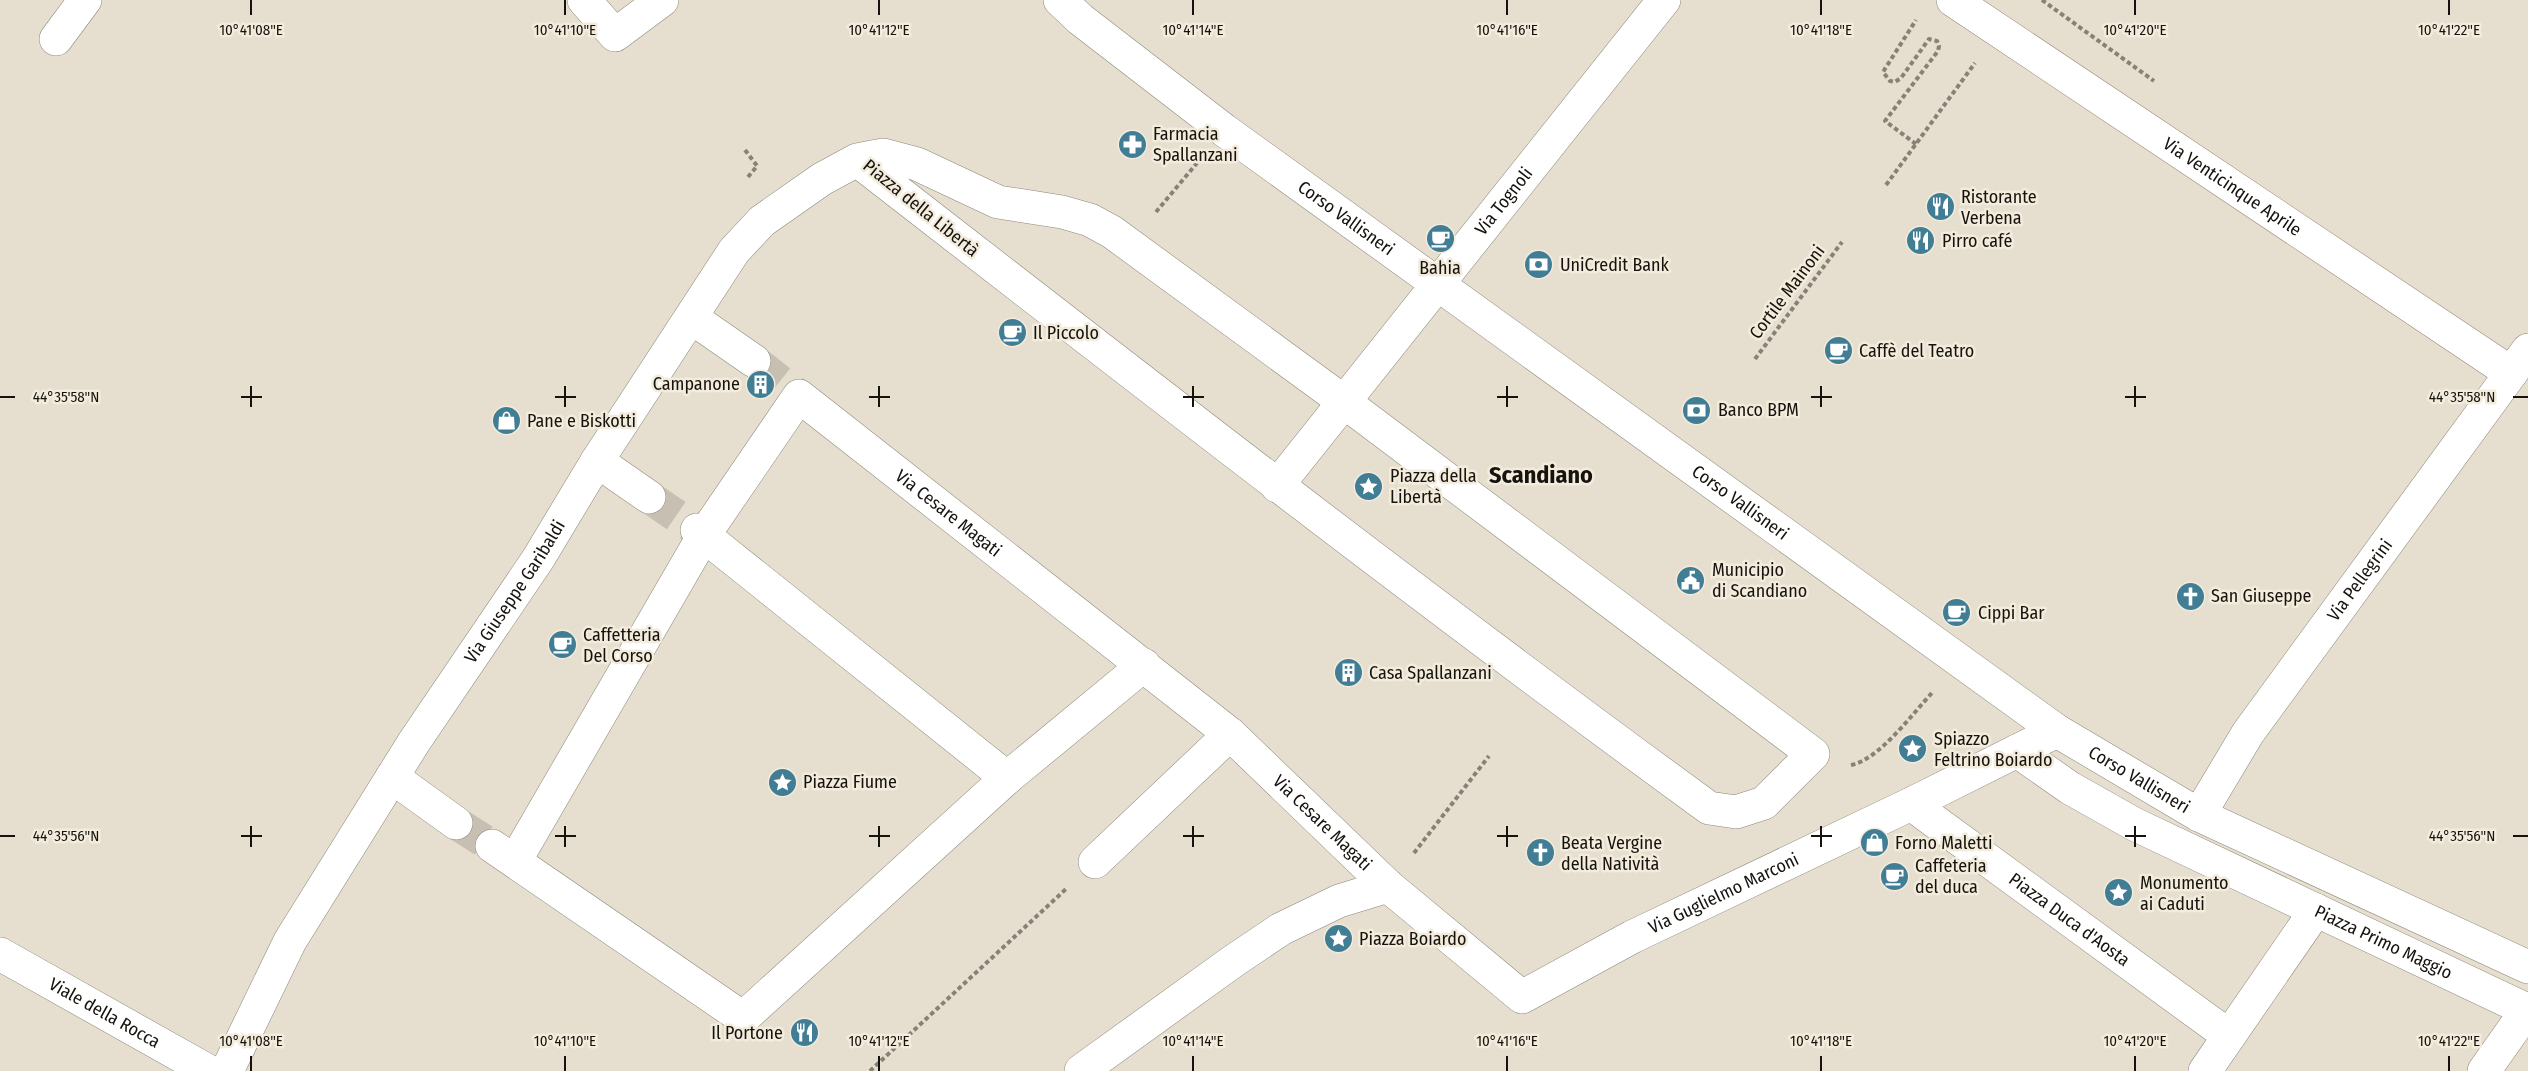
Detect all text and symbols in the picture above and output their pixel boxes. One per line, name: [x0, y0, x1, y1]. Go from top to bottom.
text: 10°41'08"E: [219, 21, 283, 39]
text: 10°41'10"E: [534, 21, 596, 39]
text: 10°41'12"E: [848, 21, 910, 39]
text: 10°41'14"E: [1162, 21, 1224, 39]
text: 10°41'16"E: [1476, 21, 1538, 39]
text: 10°41'18"E: [1790, 21, 1852, 39]
text: 10°41'20"E: [2103, 21, 2167, 39]
text: 10°41'22"E: [2418, 21, 2480, 39]
place label: Farmacia Spallanzani: [1153, 123, 1237, 166]
pharmacy icon: Farmacia Spallanzani: [1116, 128, 1148, 160]
street label: Via Venticinque Aprile: [2159, 133, 2306, 241]
street label: Piazza della Libertà: [859, 155, 983, 262]
street label: Via Tognoli: [1470, 163, 1537, 240]
street label: Corso Vallisneri: [1294, 176, 1399, 260]
place label: Ristorante Verbena: [1961, 186, 2037, 229]
restaurant icon: Ristorante Verbena: [1924, 191, 1956, 223]
cafe icon: Bahia: [1424, 223, 1456, 255]
restaurant icon: Pirro café: [1905, 225, 1937, 257]
place label: Pirro café: [1942, 230, 2012, 252]
street label: Cortile Mainoni: [1745, 241, 1829, 343]
bank icon: UniCredit Bank: [1523, 249, 1555, 281]
place label: UniCredit Bank: [1560, 254, 1670, 276]
place label: Bahia: [1419, 257, 1461, 279]
cafe icon: Il Piccolo: [996, 317, 1028, 349]
place label: Il Piccolo: [1033, 322, 1099, 344]
cafe icon: Caffè del Teatro: [1822, 335, 1854, 367]
place label: Caffè del Teatro: [1859, 340, 1974, 362]
building icon: Campanone: [745, 368, 777, 400]
place label: Campanone: [653, 373, 740, 395]
text: 44°35'58"N: [33, 388, 99, 406]
text: 44°35'58"N: [2429, 388, 2495, 406]
bank icon: Banco BPM: [1681, 394, 1713, 426]
place label: Banco BPM: [1718, 399, 1799, 421]
shop icon: Pane e Biskotti: [490, 405, 522, 437]
place label: Pane e Biskotti: [527, 410, 636, 432]
street label: Corso Vallisneri: [1688, 460, 1793, 545]
district label: Scandiano: [1489, 461, 1593, 489]
street label: Via Cesare Magati: [891, 465, 1006, 561]
place label: Piazza della Libertà: [1390, 465, 1477, 508]
place icon: Piazza della Libertà: [1353, 470, 1385, 502]
street label: Via Giuseppe Garibaldi: [460, 516, 570, 667]
street label: Via Pellegrini: [2323, 535, 2397, 625]
place label: Municipio di Scandiano: [1712, 559, 1807, 602]
public building icon: Municipio di Scandiano: [1675, 564, 1707, 596]
church icon: San Giuseppe: [2174, 580, 2206, 612]
place label: San Giuseppe: [2211, 585, 2311, 607]
cafe icon: Cippi Bar: [1941, 597, 1973, 629]
place label: Cippi Bar: [1978, 602, 2045, 624]
place label: Caffetteria Del Corso: [583, 624, 661, 667]
cafe icon: Caffetteria Del Corso: [546, 629, 578, 661]
building icon: Casa Spallanzani: [1332, 657, 1364, 689]
place label: Casa Spallanzani: [1369, 662, 1492, 684]
place label: Spiazzo Feltrino Boiardo: [1934, 728, 2052, 771]
place icon: Spiazzo Feltrino Boiardo: [1897, 733, 1929, 765]
street label: Corso Vallisneri: [2085, 741, 2194, 818]
place icon: Piazza Fiume: [766, 766, 798, 798]
street label: Via Cesare Magati: [1268, 770, 1376, 875]
place label: Piazza Fiume: [803, 771, 897, 793]
text: 44°35'56"N: [33, 827, 99, 845]
shop icon: Forno Maletti: [1858, 827, 1890, 859]
text: 44°35'56"N: [2429, 827, 2495, 845]
place label: Beata Vergine della Natività: [1561, 832, 1662, 875]
place label: Forno Maletti: [1895, 832, 1993, 854]
church icon: Beata Vergine della Natività: [1524, 837, 1556, 869]
street label: Via Guglielmo Marconi: [1645, 848, 1802, 938]
place label: Caffeteria del duca: [1915, 855, 1987, 898]
cafe icon: Caffeteria del duca: [1878, 860, 1910, 892]
street label: Piazza Duca d'Aosta: [2005, 868, 2134, 971]
place label: Monumento ai Caduti: [2140, 872, 2228, 915]
place icon: Monumento ai Caduti: [2103, 877, 2135, 909]
street label: Piazza Primo Maggio: [2311, 900, 2456, 984]
place icon: Piazza Boiardo: [1322, 923, 1354, 955]
place label: Piazza Boiardo: [1359, 928, 1466, 950]
street label: Viale della Rocca: [45, 973, 164, 1053]
restaurant icon: Il Portone: [788, 1017, 820, 1049]
place label: Il Portone: [711, 1022, 783, 1044]
text: 10°41'08"E: [219, 1032, 283, 1050]
text: 10°41'10"E: [534, 1032, 596, 1050]
text: 10°41'12"E: [848, 1032, 910, 1050]
text: 10°41'14"E: [1162, 1032, 1224, 1050]
text: 10°41'16"E: [1476, 1032, 1538, 1050]
text: 10°41'18"E: [1790, 1032, 1852, 1050]
text: 10°41'20"E: [2103, 1032, 2167, 1050]
text: 10°41'22"E: [2418, 1032, 2480, 1050]

